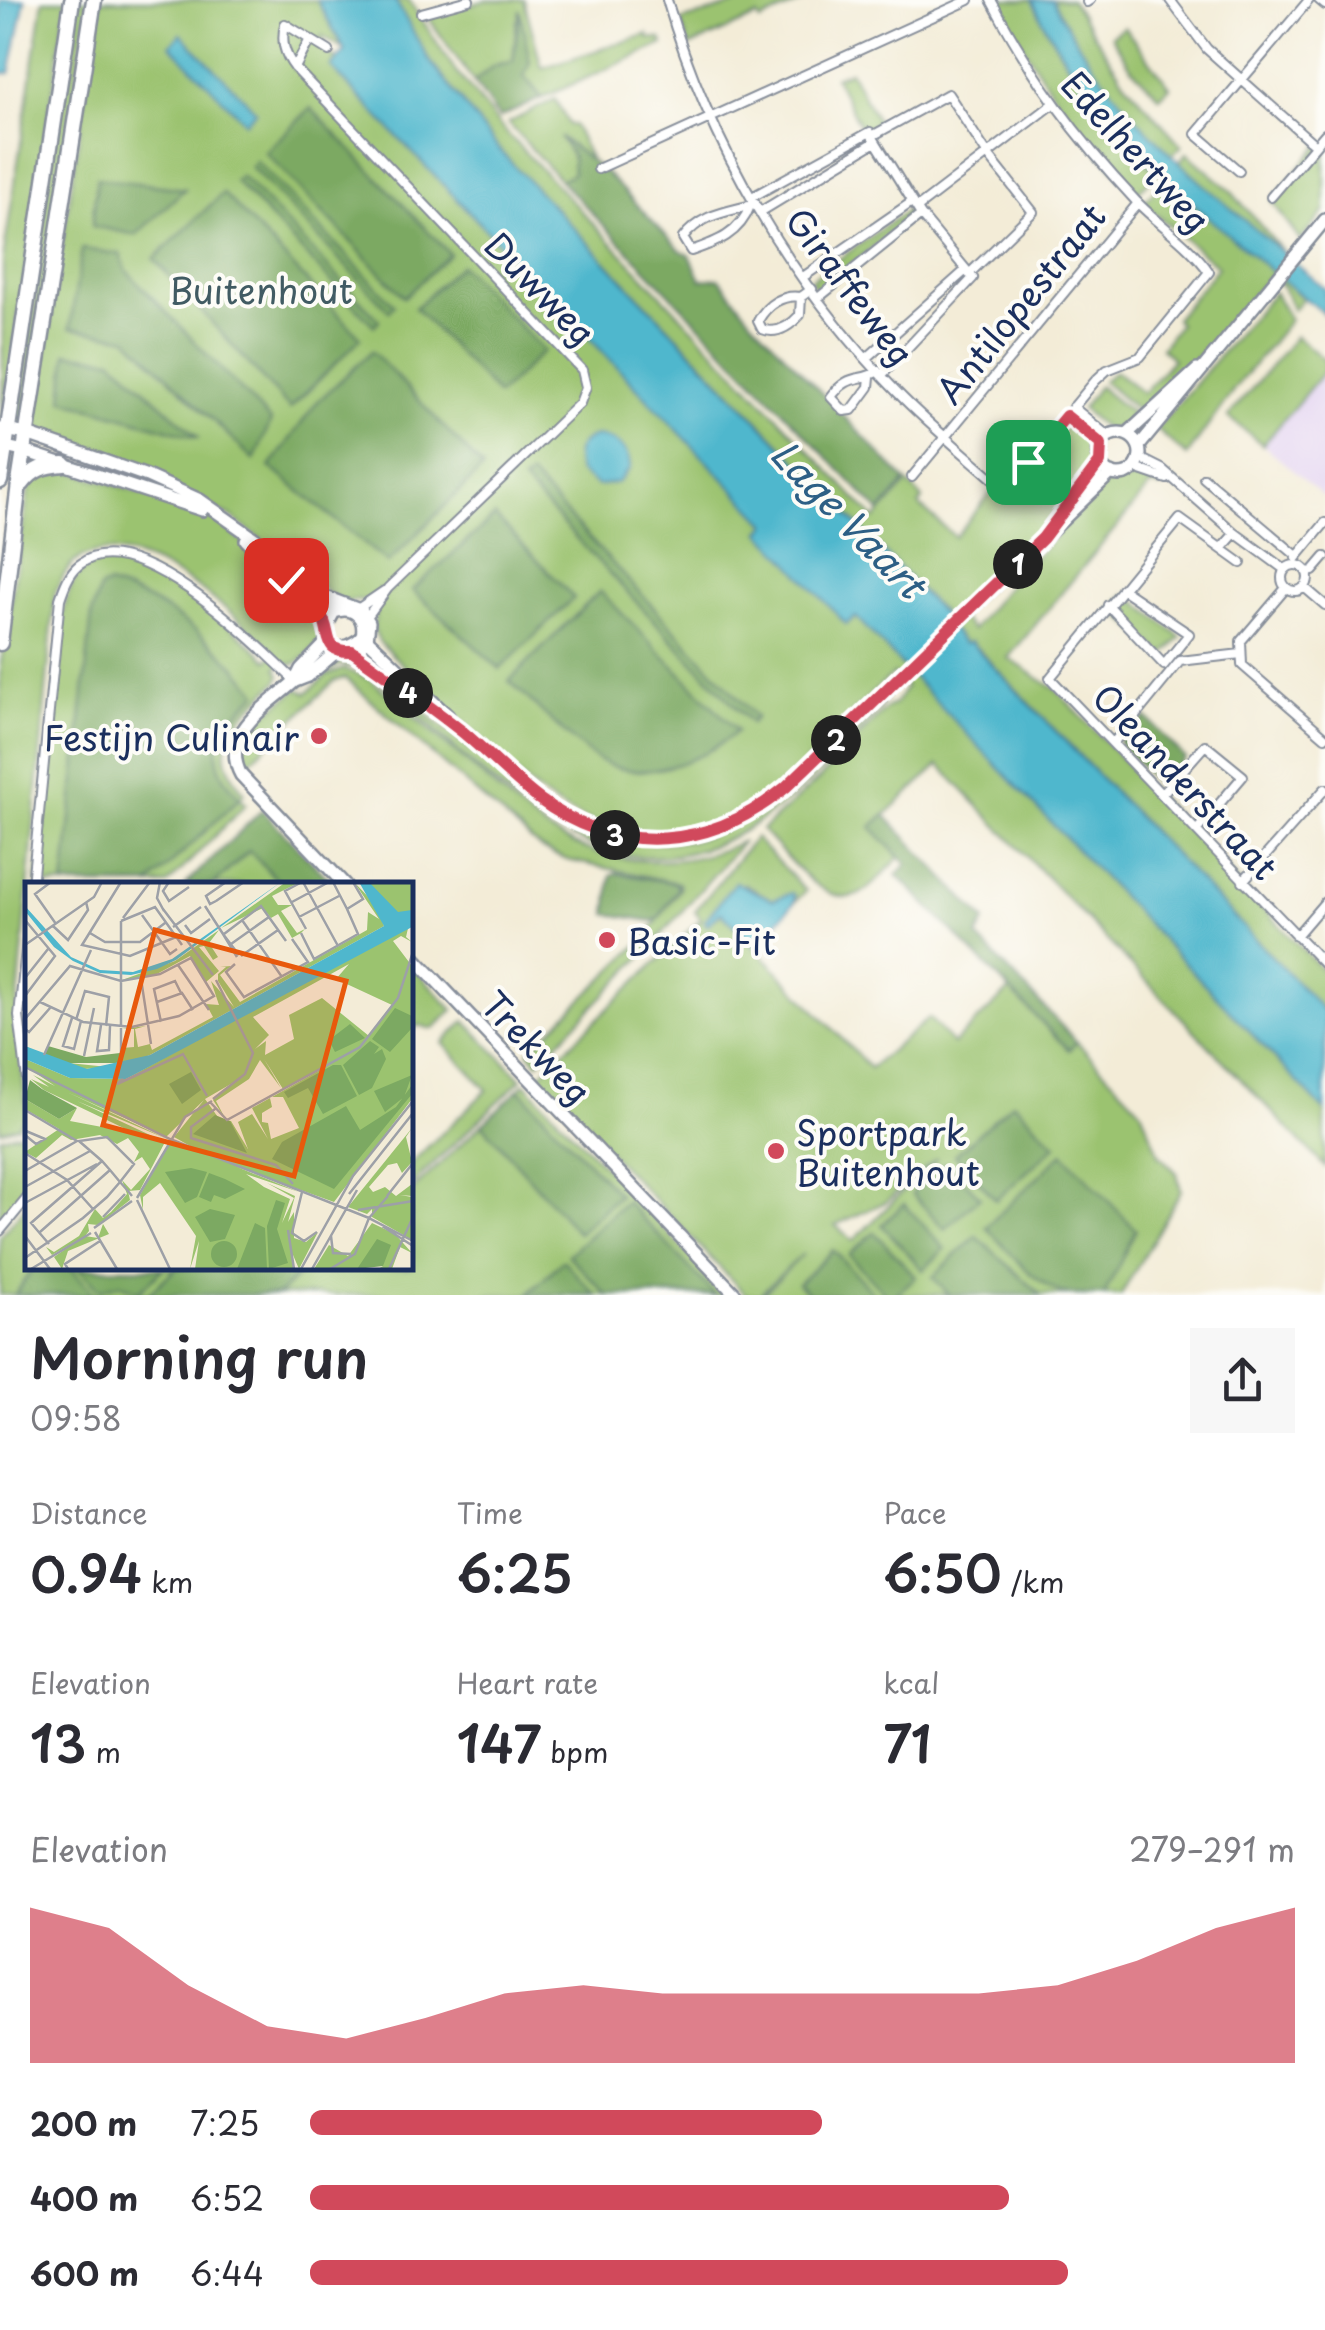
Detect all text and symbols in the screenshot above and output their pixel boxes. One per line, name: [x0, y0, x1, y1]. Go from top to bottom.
street label: Edelhertweg: [1050, 58, 1224, 244]
street label: Antilopestraat: [923, 191, 1117, 415]
street label: Giraffeweg: [774, 196, 928, 376]
street label: Duwweg: [473, 219, 609, 357]
park label: Buitenhout: [169, 263, 353, 316]
pin: [986, 420, 1071, 505]
water label: Lage Vaart: [759, 426, 942, 613]
icon: arrive: [1001, 435, 1056, 490]
pin: [244, 538, 329, 623]
pin: 1: [993, 539, 1043, 589]
text: 1: [1011, 542, 1025, 585]
icon: check: [259, 553, 314, 608]
pin: 4: [383, 668, 433, 718]
text: 4: [398, 671, 418, 714]
street label: Oleanderstraat: [1081, 671, 1291, 891]
place label: Festijn Culinair: [43, 710, 299, 763]
pin: 2: [811, 715, 861, 765]
text: 2: [826, 718, 846, 761]
marker: Festijn Culinair: [308, 725, 330, 747]
pin: 3: [590, 810, 640, 860]
text: 3: [606, 813, 624, 856]
inset map: [25, 882, 412, 1270]
place label: Basic-Fit: [627, 914, 776, 967]
marker: Basic-Fit: [596, 929, 618, 951]
street label: Trekweg: [469, 978, 605, 1116]
place label: Sportpark Buitenhout: [796, 1105, 980, 1198]
marker: Sportpark Buitenhout: [765, 1140, 787, 1162]
text: Morning run: [30, 1315, 368, 1398]
button: share: [1190, 1328, 1295, 1433]
text: 09:58: [30, 1394, 122, 1442]
text: Distance: [30, 1491, 148, 1534]
text: Time: [457, 1491, 523, 1534]
text: Pace: [883, 1491, 947, 1534]
text: 0.94: [30, 1534, 142, 1610]
text: 6:25: [457, 1534, 573, 1610]
text: 6:50: [883, 1534, 1002, 1610]
text: km: [142, 1560, 193, 1603]
text: /km: [1002, 1560, 1064, 1603]
text: Elevation: [30, 1661, 151, 1704]
text: Heart rate: [457, 1661, 598, 1704]
text: kcal: [883, 1661, 939, 1704]
text: 13: [30, 1704, 86, 1780]
text: 147: [457, 1704, 541, 1780]
text: 71: [883, 1704, 931, 1780]
text: m: [86, 1730, 121, 1773]
text: bpm: [541, 1730, 608, 1773]
text: Elevation: [30, 1825, 168, 1873]
text: 279–291 m: [1129, 1825, 1295, 1873]
text: 200 m: [30, 2099, 137, 2147]
text: 7:25: [190, 2099, 259, 2147]
text: 400 m: [30, 2174, 138, 2222]
text: 6:52: [190, 2174, 264, 2222]
text: 600 m: [30, 2249, 139, 2297]
text: 6:44: [190, 2249, 264, 2297]

